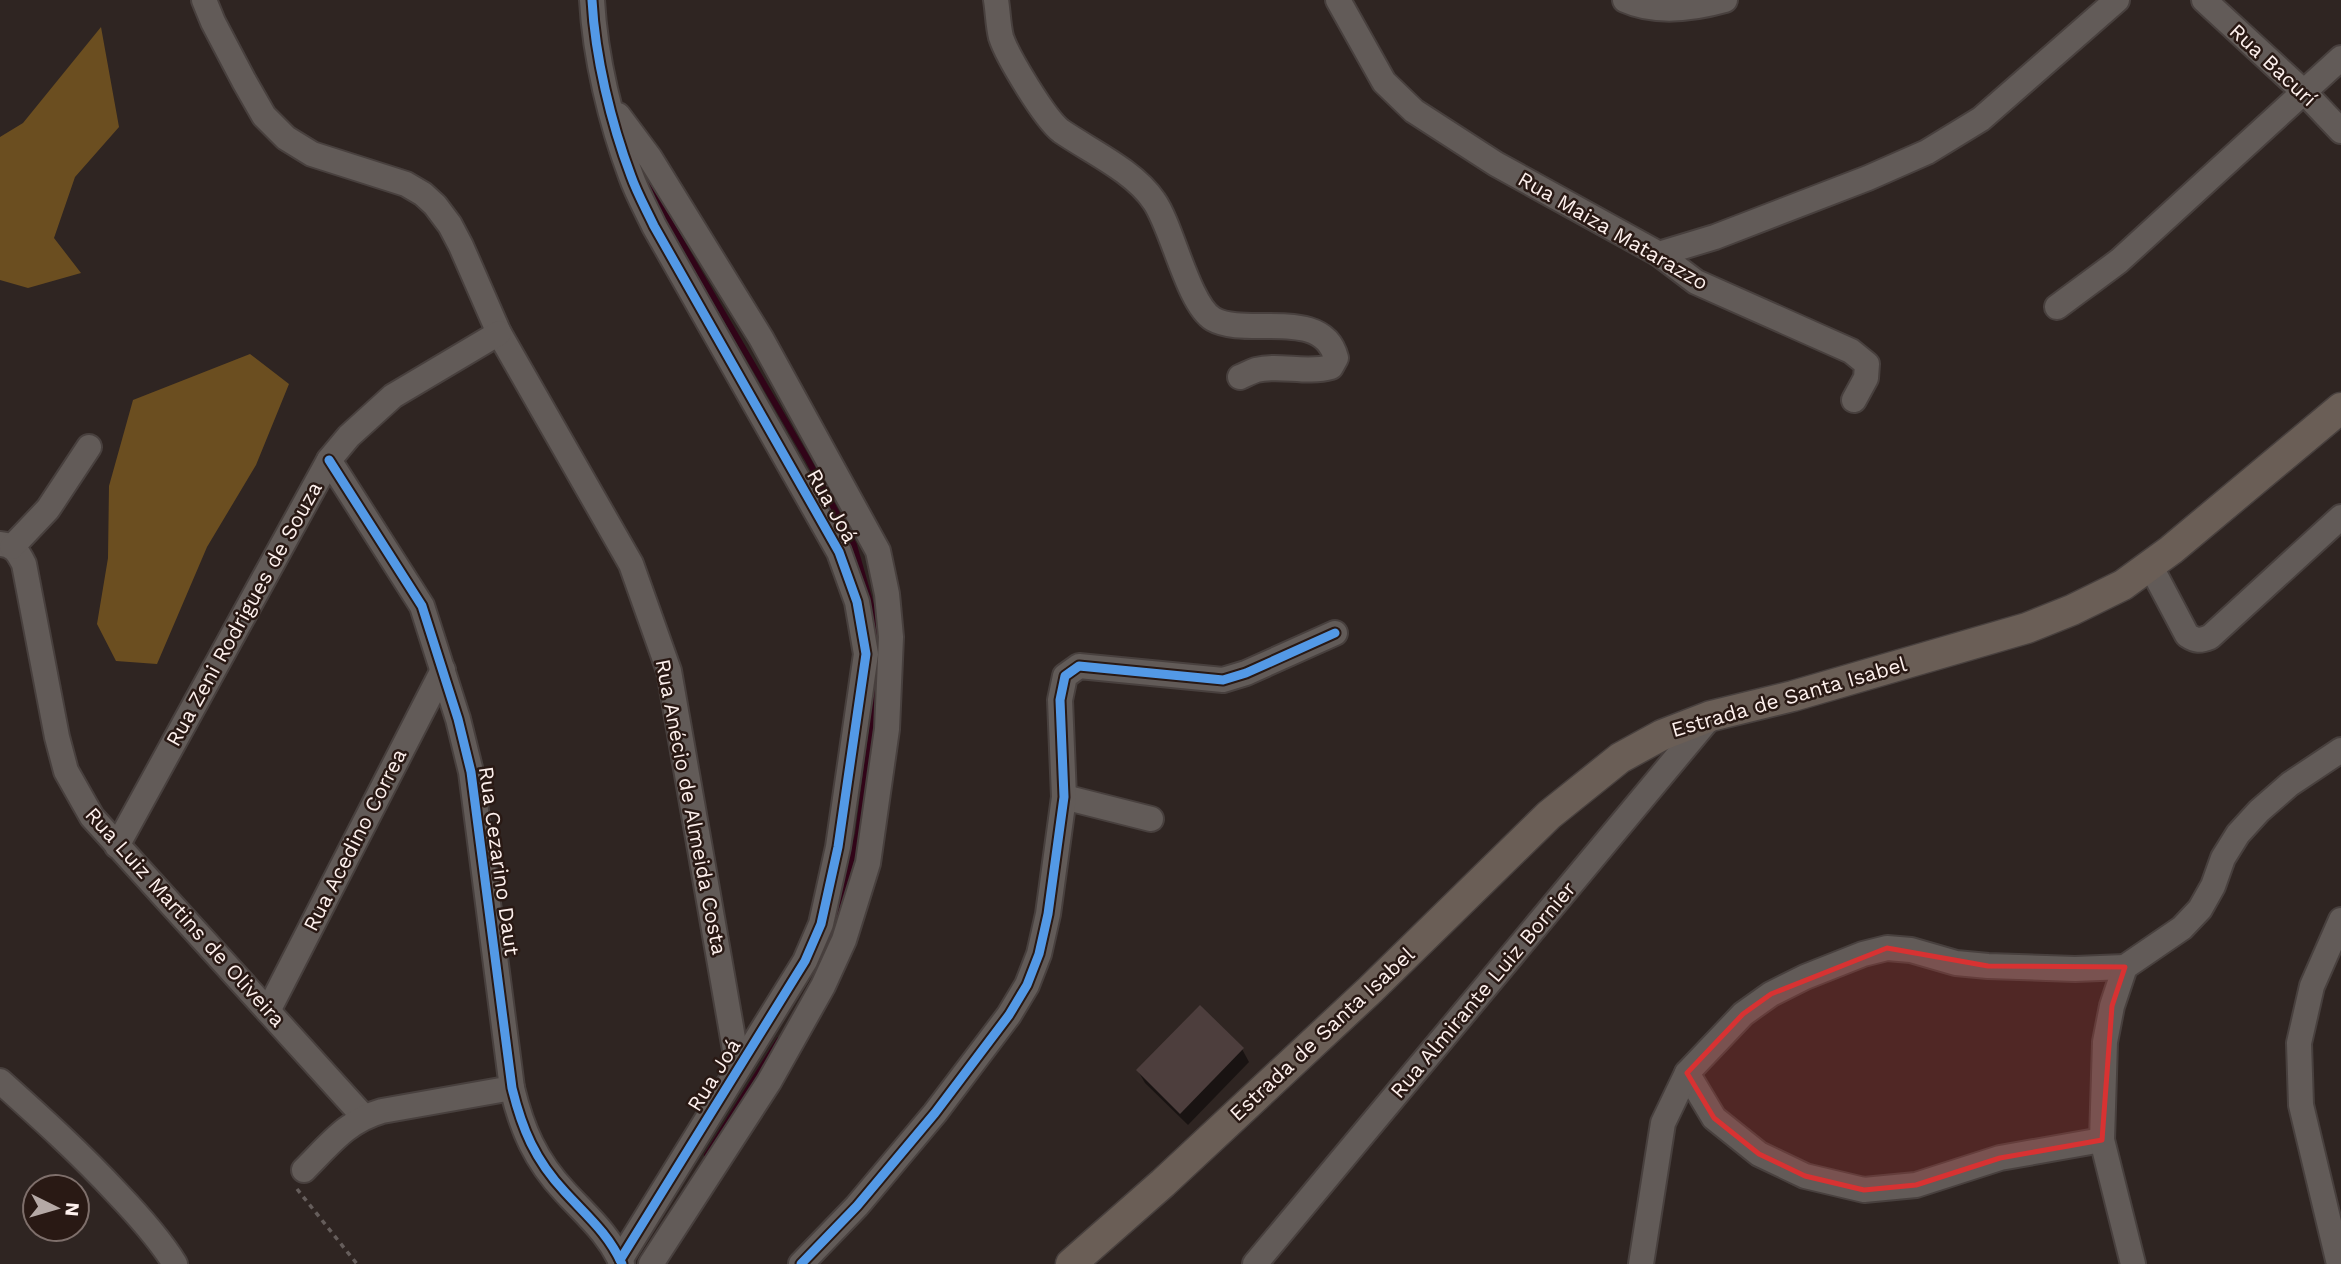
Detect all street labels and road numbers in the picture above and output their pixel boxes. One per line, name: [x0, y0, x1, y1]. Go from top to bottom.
street label: Rua Bacurí: [2225, 18, 2322, 111]
street label: Rua Maiza Matarazzo: [1514, 166, 1713, 295]
street label: Rua Joá: [802, 464, 863, 547]
street label: Rua Zeni Rodrigues de Souza: [160, 477, 327, 750]
street label: Estrada de Santa Isabel: [1668, 651, 1910, 742]
street label: Rua Anécio de Almeida Costa: [651, 657, 732, 957]
street label: Rua Acedino Correa: [298, 744, 411, 935]
street label: Rua Cezarino Daut: [474, 765, 525, 957]
street label: Rua Luiz Martins de Oliveira: [80, 802, 291, 1032]
street label: Rua Almirante Luiz Bornier: [1385, 876, 1581, 1103]
street label: Estrada de Santa Isabel: [1224, 941, 1420, 1126]
street label: Rua Joá: [682, 1034, 746, 1116]

